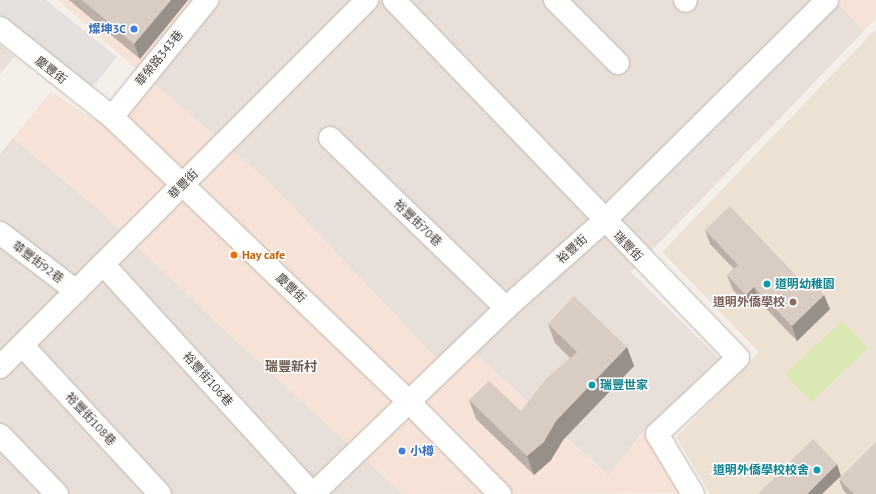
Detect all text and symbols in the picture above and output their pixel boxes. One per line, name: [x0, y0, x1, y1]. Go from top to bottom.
place label: 燦坤3C: [88, 22, 126, 36]
marker: 燦坤3C: [129, 24, 139, 34]
street label: 華榮路343巷: [132, 27, 186, 89]
street label: 慶豐街: [32, 53, 70, 87]
street label: 華豐街: [165, 166, 201, 202]
street label: 裕豐街70巷: [391, 197, 445, 249]
street label: 瑞豐街: [610, 228, 646, 264]
street label: 裕豐街: [554, 232, 590, 266]
street label: 華豐街92巷: [9, 238, 67, 286]
place label: Hay cafe: [242, 248, 286, 262]
marker: Hay cafe: [229, 250, 239, 260]
street label: 慶豐街: [273, 270, 309, 306]
place label: 道明幼稚園: [775, 277, 835, 291]
marker: 道明幼稚園: [762, 279, 772, 289]
place label: 道明外僑學校: [713, 295, 785, 309]
marker: 道明外僑學校: [788, 297, 798, 307]
street label: 裕豐街106巷: [180, 349, 236, 409]
district label: 瑞豐新村: [265, 359, 317, 375]
place label: 瑞豐世家: [600, 378, 648, 392]
marker: 瑞豐世家: [587, 380, 597, 390]
street label: 裕豐街108巷: [63, 389, 119, 449]
place label: 小樽: [410, 444, 434, 458]
marker: 小樽: [397, 446, 407, 456]
place label: 道明外僑學校校舍: [713, 463, 809, 477]
marker: 道明外僑學校校舍: [812, 465, 822, 475]

